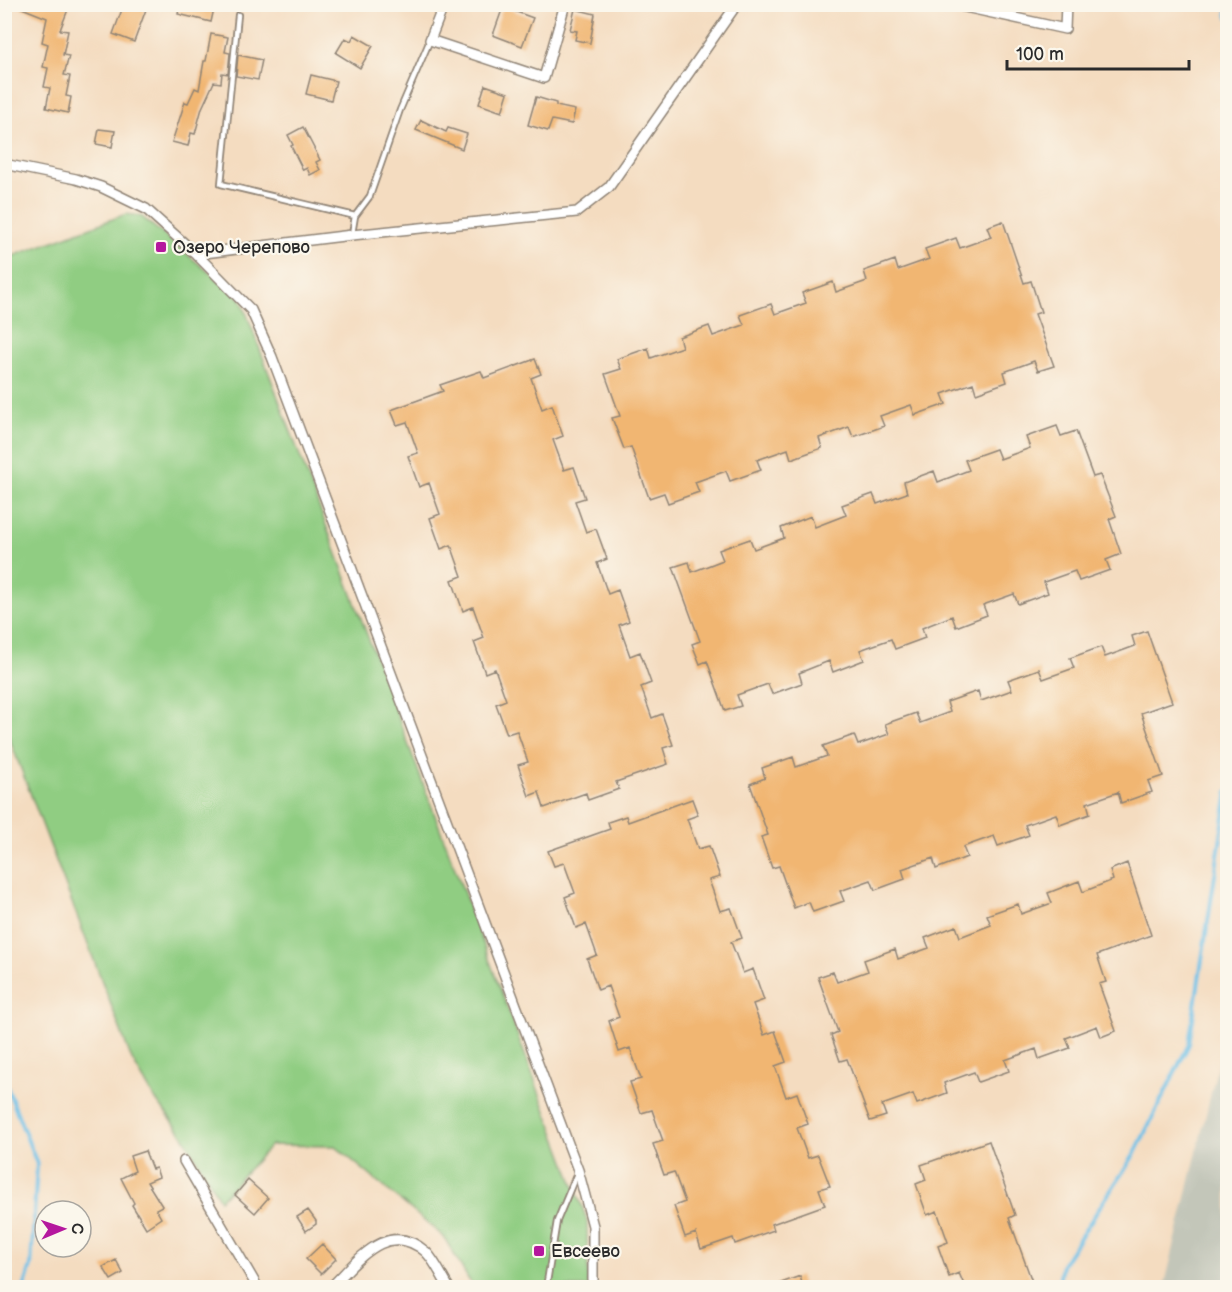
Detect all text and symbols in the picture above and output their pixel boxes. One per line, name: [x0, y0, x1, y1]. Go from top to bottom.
scale bar: [1007, 33, 1188, 71]
text: 100 m: [1016, 44, 1064, 65]
place label: Озеро Черепово: [173, 237, 310, 258]
marker: Озеро Черепово: [154, 240, 168, 254]
north arrow: [33, 1199, 93, 1259]
text: С: [67, 1223, 86, 1234]
place label: Евсеево: [551, 1241, 620, 1262]
marker: Евсеево: [532, 1244, 546, 1258]

